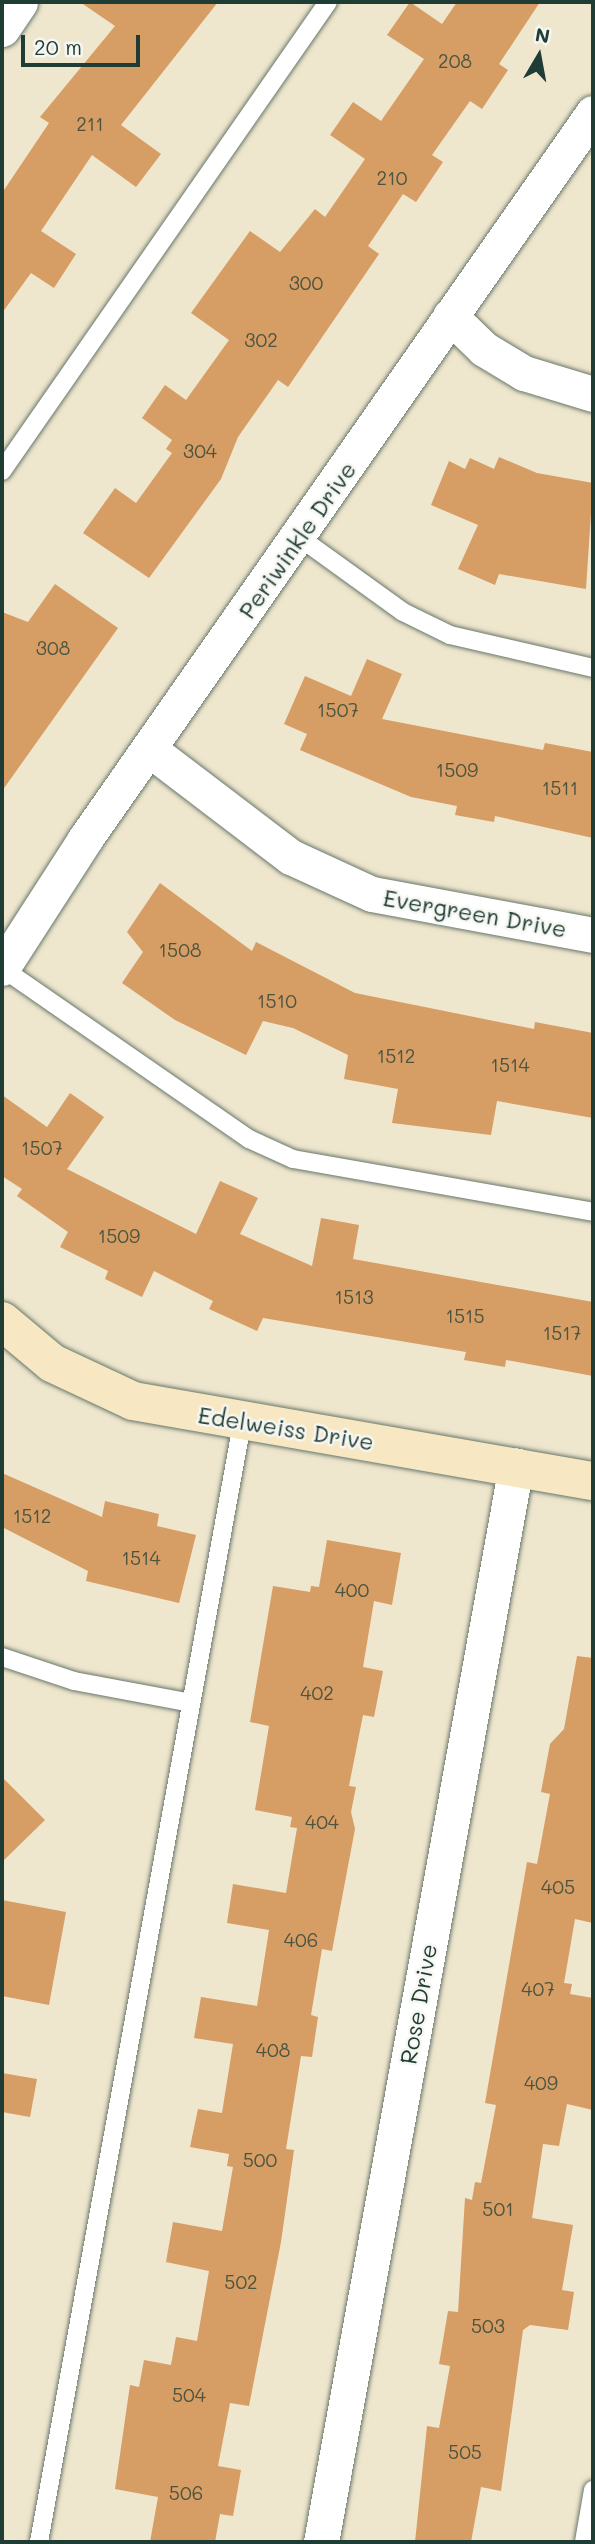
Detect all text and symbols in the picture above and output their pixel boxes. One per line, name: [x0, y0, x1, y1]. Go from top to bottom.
scale bar: [24, 21, 144, 65]
north arrow: [504, 21, 574, 91]
text: N: [533, 21, 552, 48]
text: 20 m: [34, 33, 82, 60]
house number: 208: [438, 50, 472, 72]
house number: 211: [76, 113, 104, 135]
house number: 210: [377, 167, 407, 189]
house number: 300: [289, 272, 323, 294]
house number: 302: [244, 329, 278, 351]
house number: 304: [183, 440, 217, 462]
street label: Periwinkle Drive: [233, 456, 361, 624]
house number: 308: [36, 637, 70, 659]
house number: 1507: [317, 699, 359, 721]
house number: 1509: [436, 759, 478, 781]
house number: 1511: [542, 777, 578, 799]
street label: Evergreen Drive: [381, 883, 569, 943]
house number: 1508: [159, 939, 201, 961]
house number: 1510: [257, 990, 297, 1012]
house number: 1512: [377, 1045, 415, 1067]
house number: 1514: [490, 1054, 530, 1076]
house number: 1507: [21, 1137, 63, 1159]
house number: 1509: [98, 1225, 140, 1247]
house number: 1513: [334, 1286, 374, 1308]
house number: 1515: [445, 1305, 485, 1327]
house number: 1517: [543, 1322, 581, 1344]
street label: Edelweiss Drive: [196, 1400, 376, 1456]
house number: 1512: [13, 1505, 51, 1527]
house number: 1514: [121, 1547, 161, 1569]
house number: 400: [335, 1579, 369, 1601]
house number: 402: [300, 1682, 334, 1704]
house number: 404: [305, 1811, 339, 1833]
house number: 405: [541, 1876, 575, 1898]
house number: 406: [284, 1929, 318, 1951]
street label: Rose Drive: [394, 1942, 442, 2066]
house number: 407: [521, 1978, 555, 2000]
house number: 408: [256, 2039, 290, 2061]
house number: 409: [524, 2072, 558, 2094]
house number: 500: [243, 2149, 277, 2171]
house number: 501: [482, 2198, 514, 2220]
house number: 502: [224, 2271, 258, 2293]
house number: 503: [471, 2315, 505, 2337]
house number: 504: [172, 2384, 206, 2406]
house number: 505: [448, 2441, 482, 2463]
house number: 506: [169, 2482, 203, 2504]

